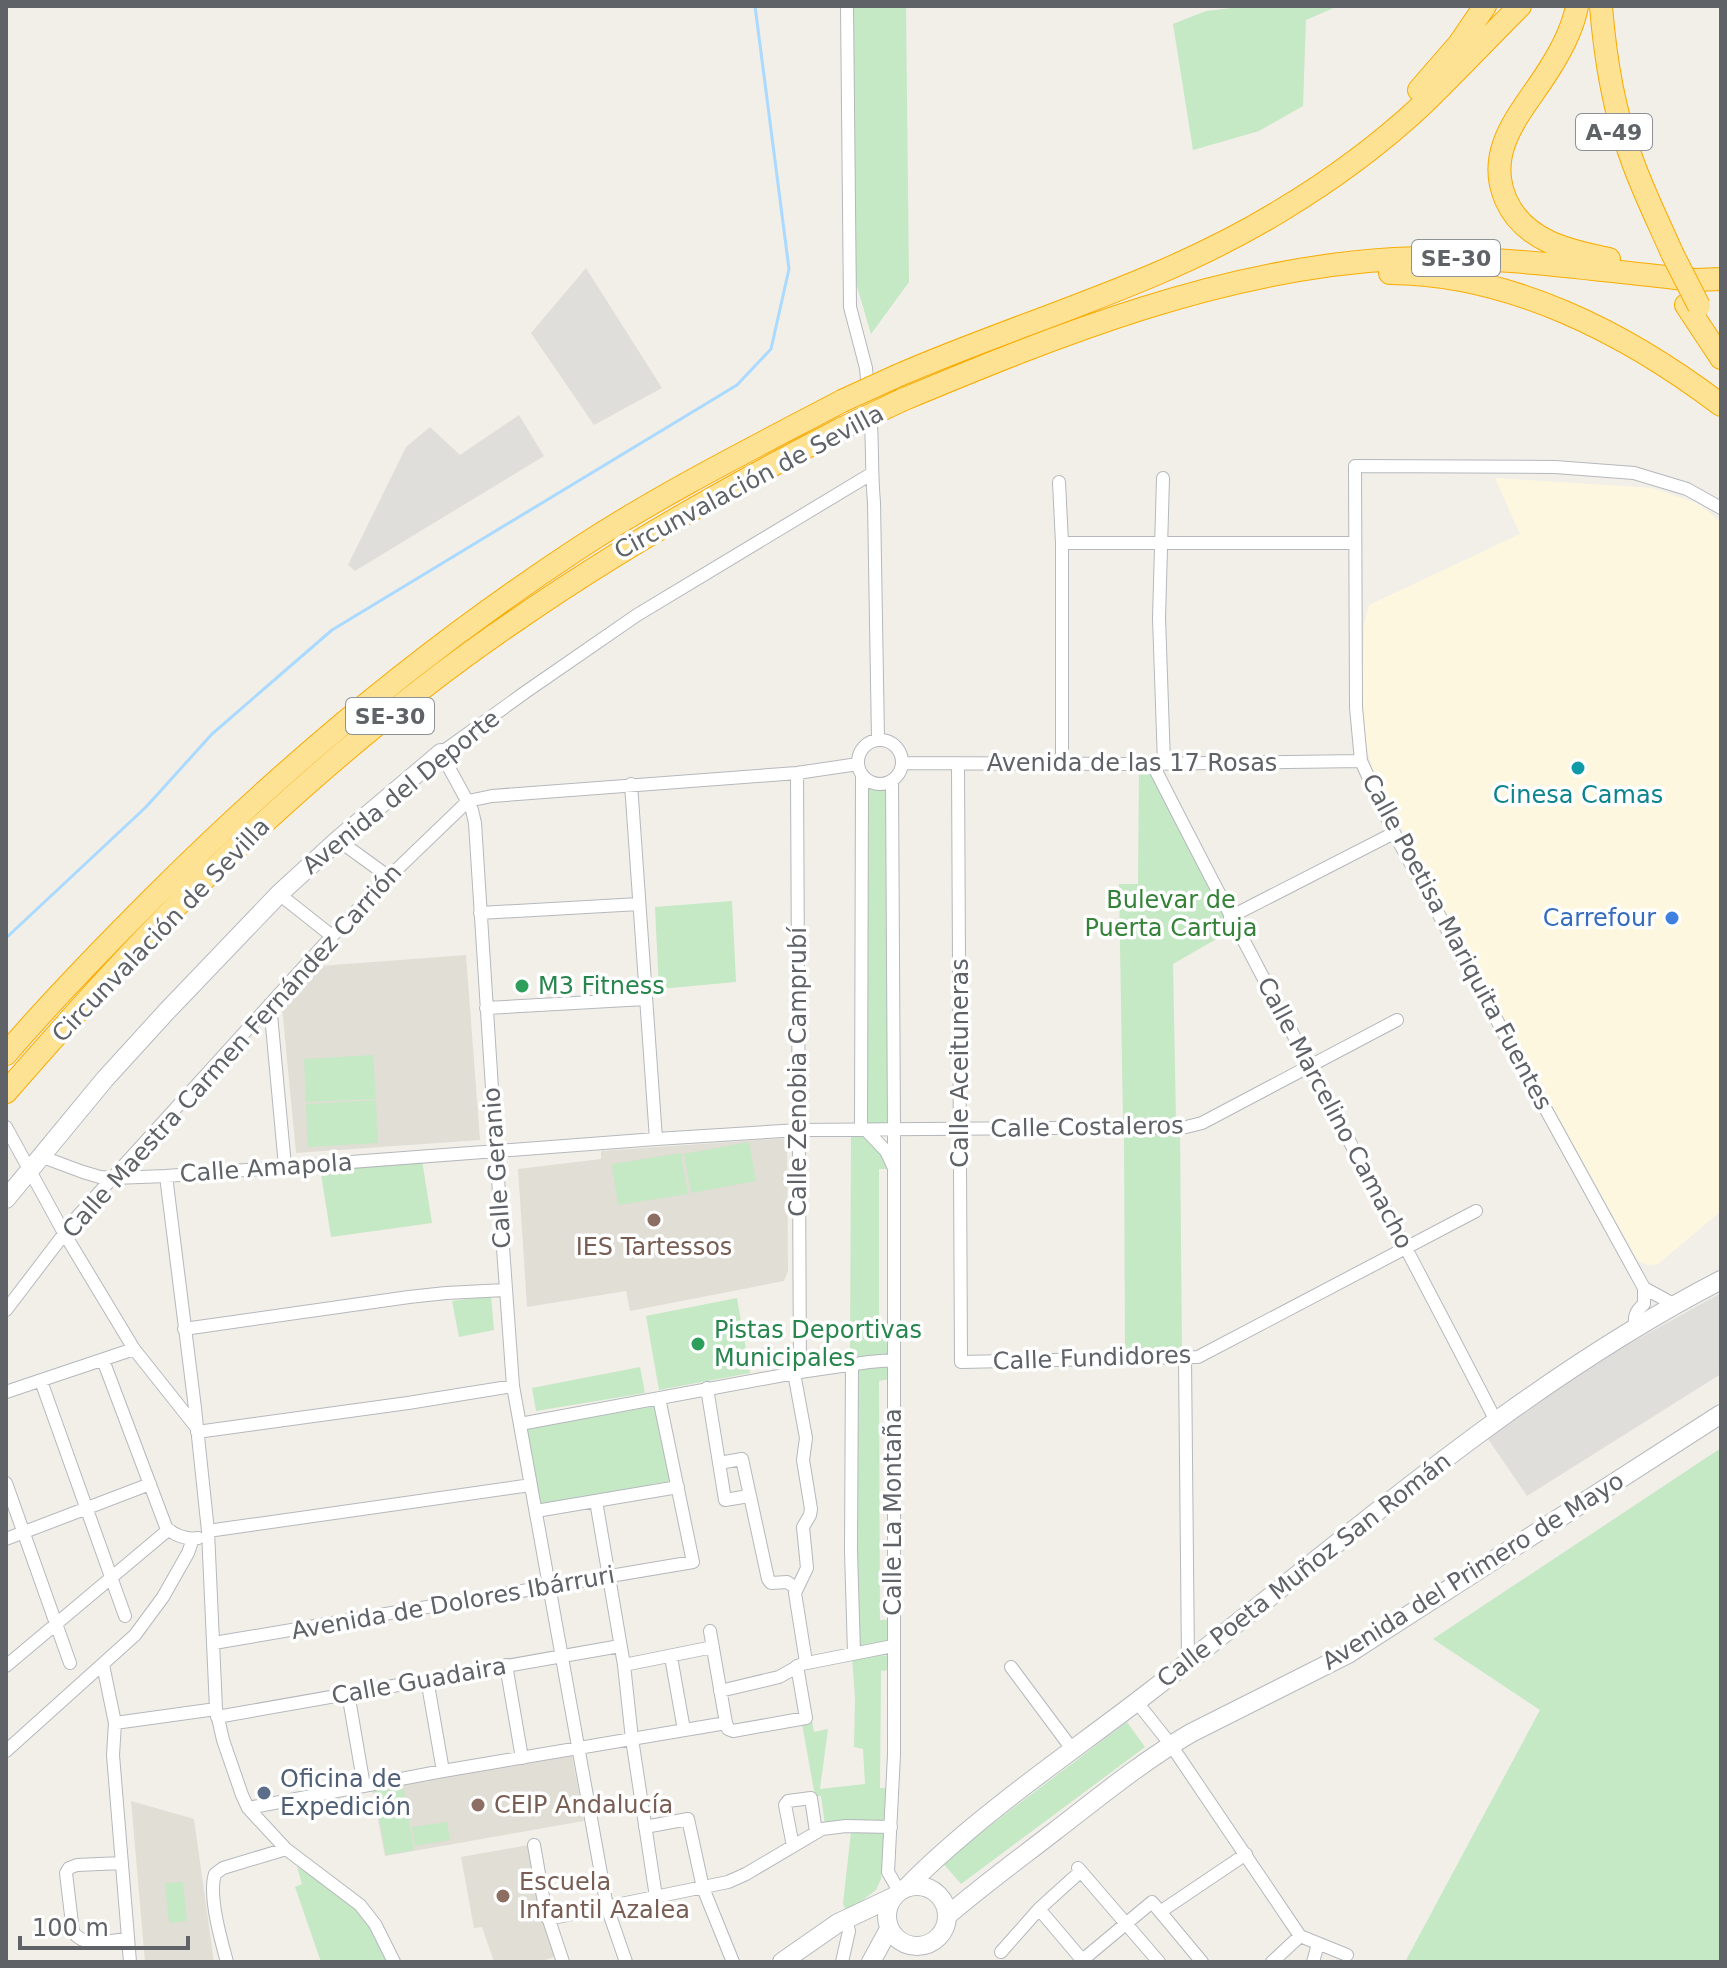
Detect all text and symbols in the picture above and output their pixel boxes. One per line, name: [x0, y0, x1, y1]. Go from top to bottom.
road number: A-49: [1576, 114, 1652, 150]
road number: SE-30: [1412, 240, 1500, 276]
street label: Circunvalación de Sevilla: [610, 399, 888, 565]
road number: SE-30: [346, 698, 434, 734]
street label: Avenida del Deporte: [297, 704, 505, 880]
street label: Avenida de las 17 Rosas: [987, 749, 1277, 777]
marker: Cinesa Camas: [1569, 759, 1587, 777]
street label: Calle Poetisa Mariquita Fuentes: [1356, 769, 1558, 1115]
place label: Cinesa Camas: [1493, 781, 1663, 809]
street label: Circunvalación de Sevilla: [47, 812, 275, 1048]
street label: Calle Maestra Carmen Fernández Carrión: [57, 859, 407, 1243]
park label: Bulevar de Puerta Cartuja: [1085, 886, 1257, 942]
place label: Carrefour: [1543, 904, 1656, 932]
marker: Carrefour: [1663, 909, 1681, 927]
street label: Calle Zenobia Camprubí: [784, 926, 812, 1217]
street label: Calle Aceituneras: [946, 958, 974, 1168]
place label: M3 Fitness: [538, 972, 665, 1000]
street label: Calle Marcelino Camacho: [1251, 972, 1419, 1254]
marker: M3 Fitness: [513, 977, 531, 995]
street label: Calle Geranio: [477, 1086, 517, 1250]
street label: Calle Costaleros: [990, 1111, 1184, 1143]
street label: Calle Amapola: [179, 1148, 353, 1188]
marker: IES Tartessos: [645, 1211, 663, 1229]
place label: IES Tartessos: [576, 1233, 732, 1261]
place label: Pistas Deportivas Municipales: [714, 1316, 922, 1372]
marker: Pistas Deportivas Municipales: [689, 1335, 707, 1353]
street label: Calle Fundidores: [992, 1341, 1192, 1375]
street label: Calle La Montaña: [879, 1408, 907, 1616]
street label: Calle Poeta Muñoz San Román: [1152, 1447, 1456, 1693]
street label: Avenida del Primero de Mayo: [1317, 1466, 1629, 1676]
street label: Avenida de Dolores Ibárruri: [289, 1561, 617, 1645]
street label: Calle Guadaira: [329, 1652, 509, 1710]
place label: Oficina de Expedición: [280, 1765, 411, 1821]
marker: Oficina de Expedición: [255, 1784, 273, 1802]
place label: CEIP Andalucía: [494, 1791, 673, 1819]
marker: CEIP Andalucía: [469, 1796, 487, 1814]
place label: Escuela Infantil Azalea: [519, 1868, 690, 1924]
marker: Escuela Infantil Azalea: [494, 1887, 512, 1905]
scale bar: [20, 1900, 188, 1950]
text: 100 m: [32, 1914, 109, 1942]

